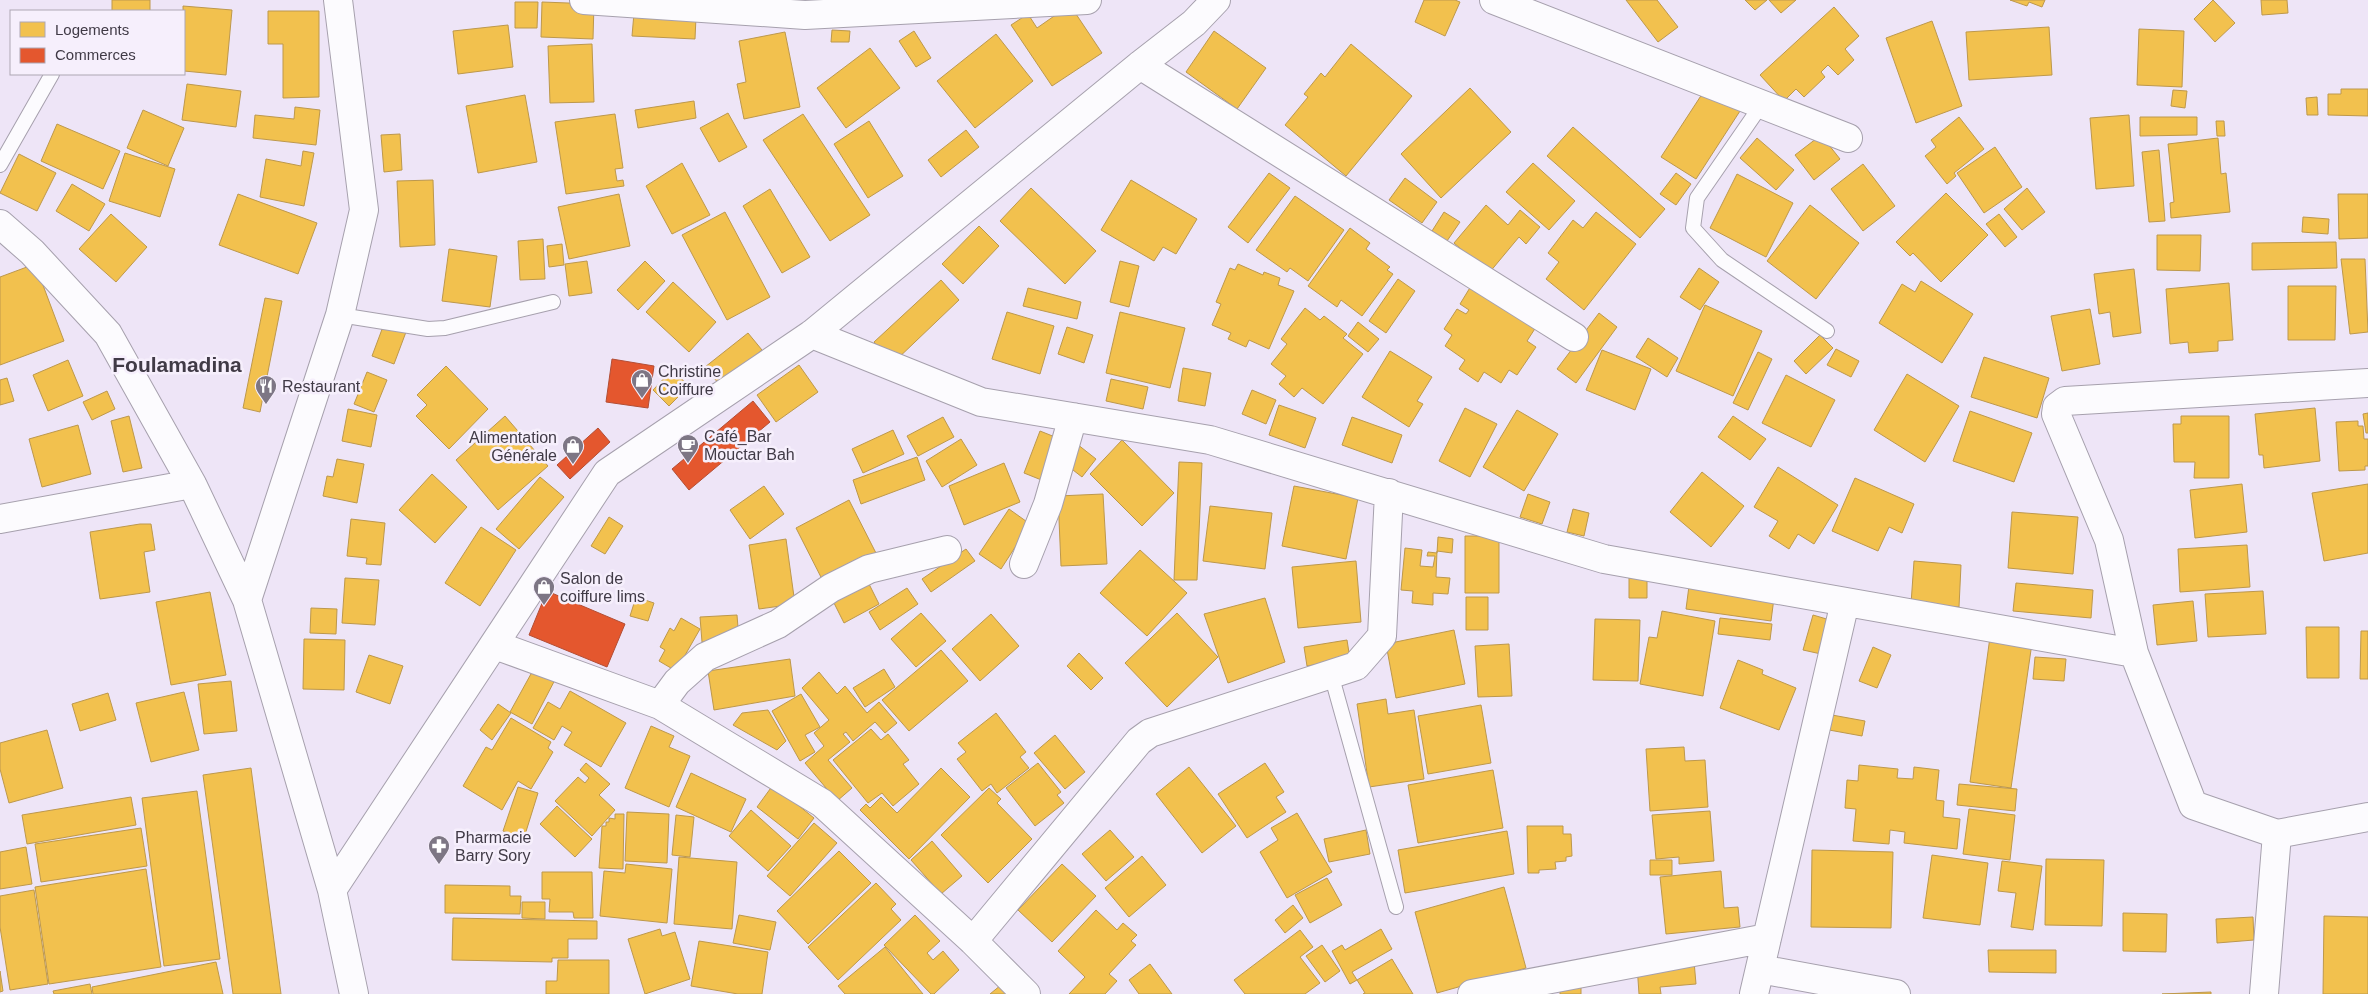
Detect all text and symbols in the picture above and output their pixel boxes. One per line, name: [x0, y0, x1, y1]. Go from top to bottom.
legend: [10, 10, 185, 75]
text: Logements: [55, 21, 129, 38]
text: Commerces: [55, 46, 136, 63]
district label: Foulamadina: [112, 353, 242, 376]
place label: Christine Coiffure: [658, 363, 721, 398]
shop icon: Christine Coiffure: [630, 368, 654, 399]
restaurant icon: Restaurant: [254, 374, 278, 405]
place label: Restaurant: [282, 378, 361, 395]
place label: Café_Bar Mouctar Bah: [704, 428, 795, 463]
place label: Alimentation Générale: [469, 429, 557, 464]
cafe icon: Café_Bar Mouctar Bah: [676, 433, 700, 464]
shop icon: Alimentation Générale: [561, 434, 585, 465]
place label: Salon de coiffure lims: [560, 570, 645, 605]
shop icon: Salon de coiffure lims: [532, 575, 556, 606]
place label: Pharmacie Barry Sory: [455, 829, 532, 864]
pharmacy icon: Pharmacie Barry Sory: [427, 834, 451, 865]

